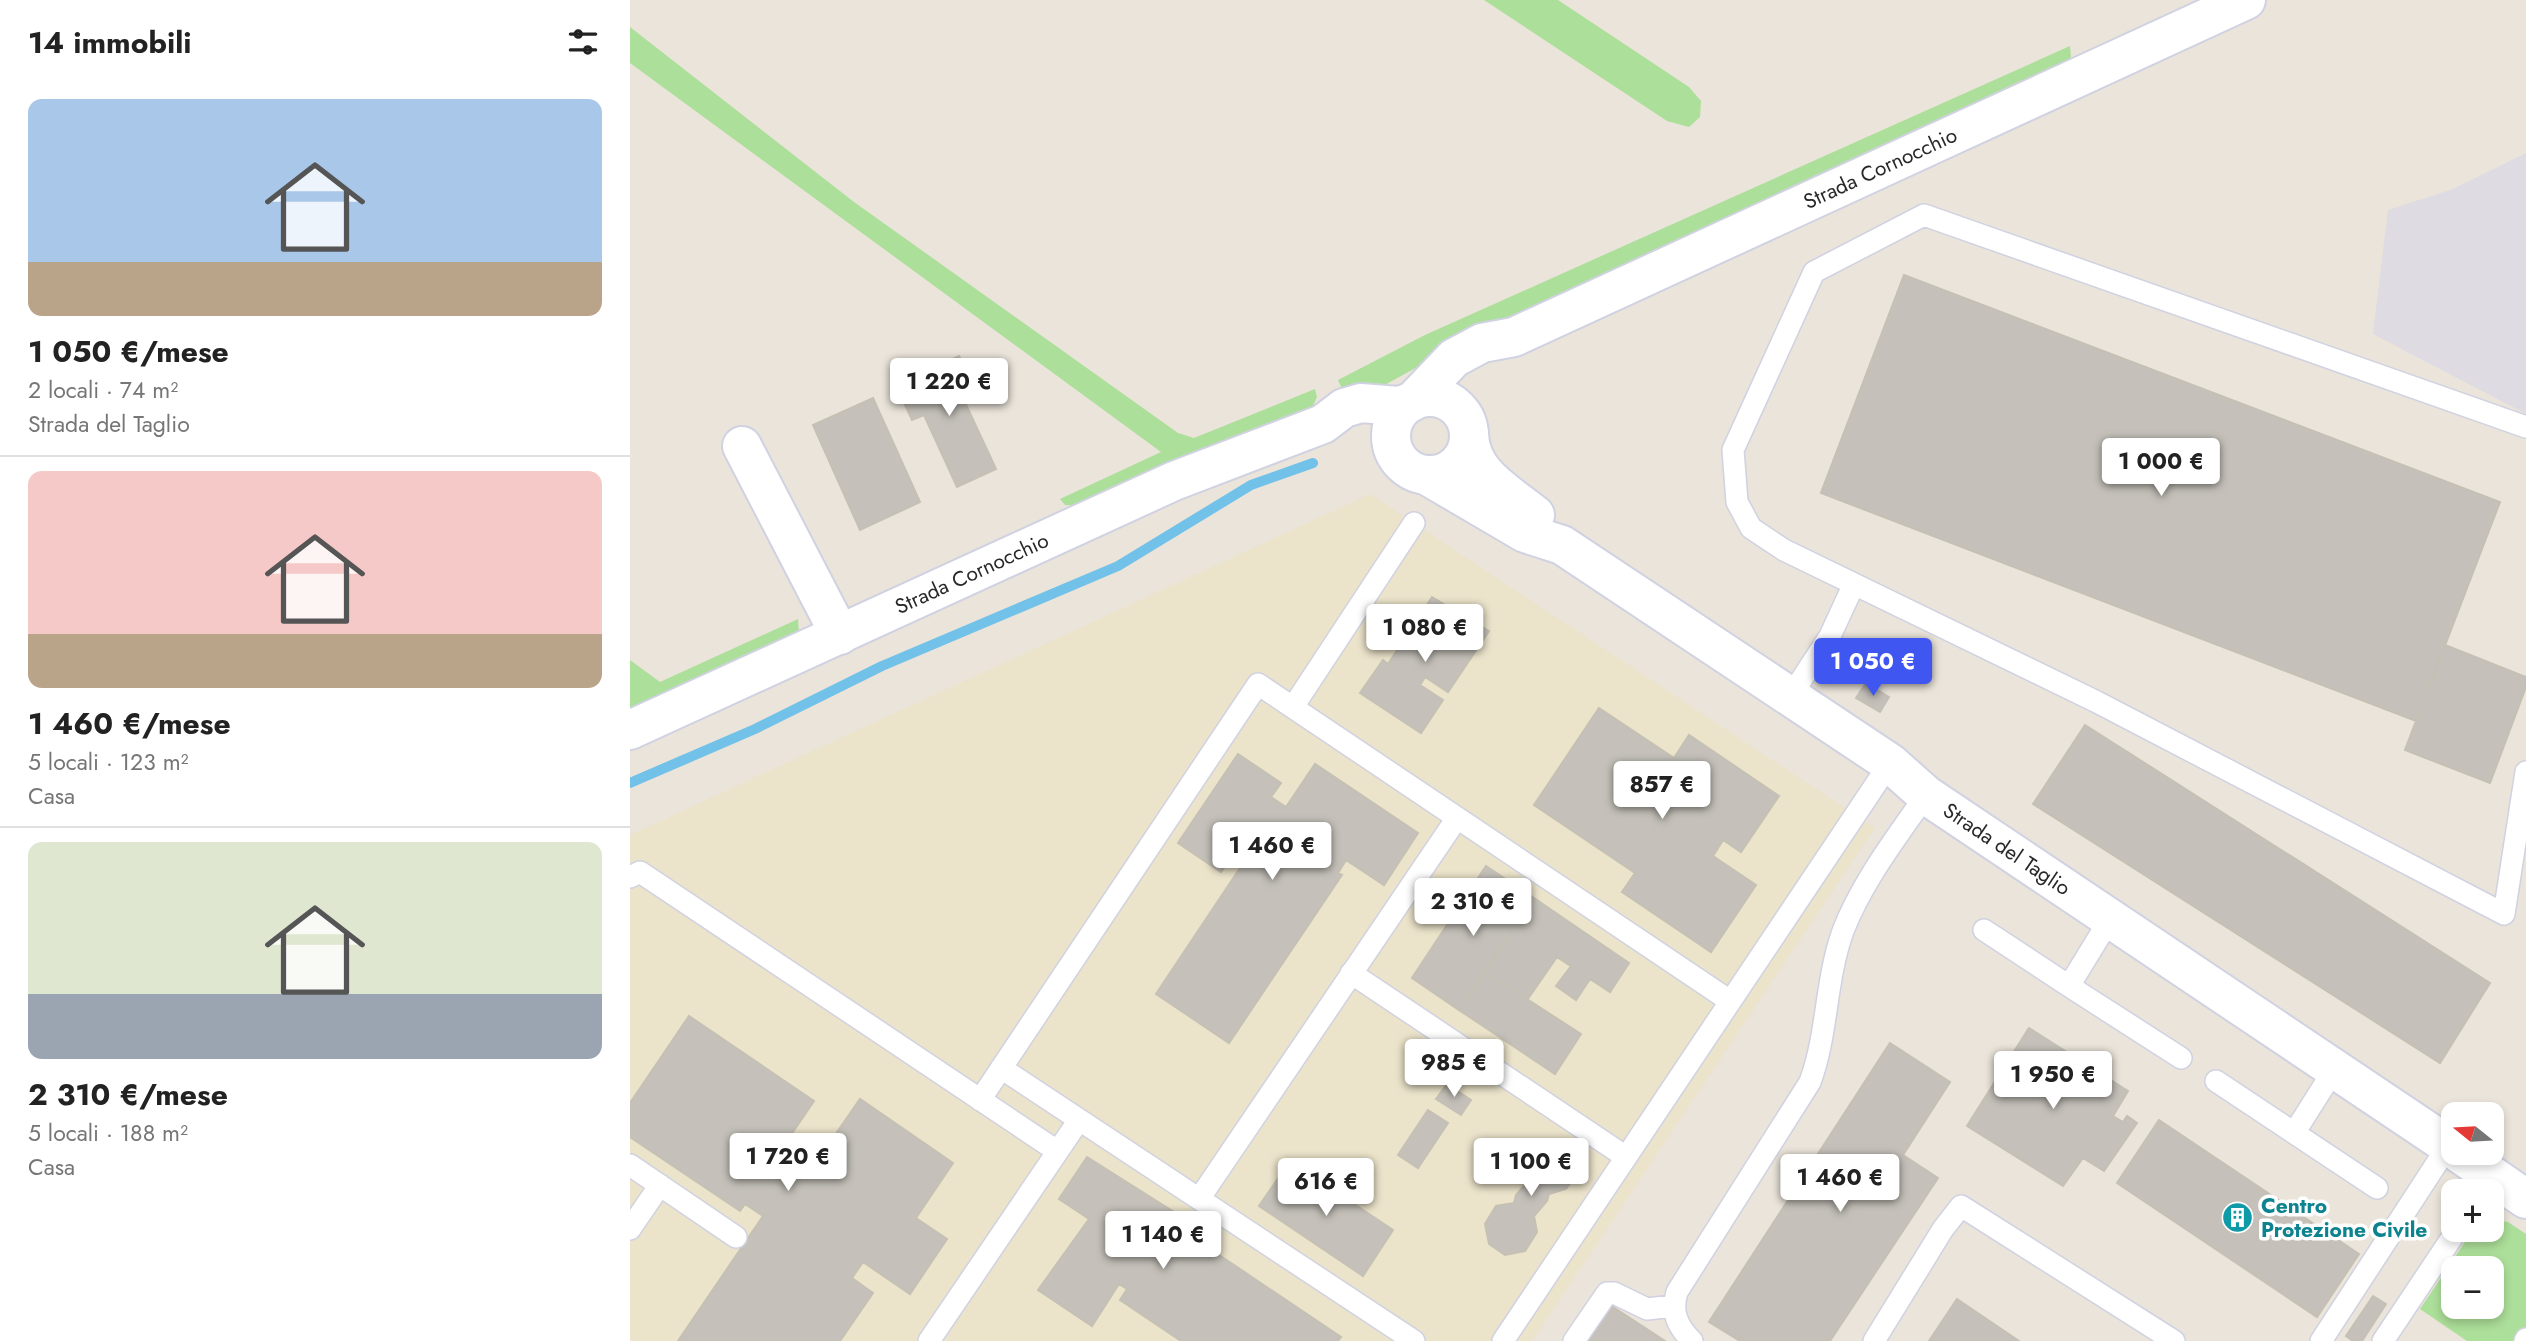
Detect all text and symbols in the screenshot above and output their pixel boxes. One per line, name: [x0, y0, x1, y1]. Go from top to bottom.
text: 14 immobili: [28, 21, 192, 64]
icon: filters: [564, 23, 602, 61]
street label: Strada Cornocchio: [1799, 120, 1962, 217]
icon: home: [252, 144, 378, 270]
text: 1 050 €/mese: [28, 330, 229, 373]
pin: 1 220 €: [884, 358, 1014, 418]
text: 1 220 €: [906, 364, 992, 398]
text: 2 locali · 74 m²: [28, 373, 178, 407]
text: Strada del Taglio: [28, 407, 190, 441]
pin: 1 000 €: [2096, 438, 2226, 498]
text: 1 000 €: [2118, 444, 2204, 478]
icon: home: [252, 516, 378, 642]
street label: Strada Cornocchio: [890, 525, 1054, 622]
pin: 1 080 €: [1360, 604, 1490, 664]
text: 1 080 €: [1382, 610, 1468, 644]
pin: 1 050 €: [1808, 638, 1938, 698]
text: 1 050 €: [1830, 644, 1916, 678]
text: 1 460 €/mese: [28, 702, 231, 745]
text: 5 locali · 123 m²: [28, 745, 189, 779]
pin: 857 €: [1613, 762, 1711, 821]
text: 857 €: [1629, 767, 1695, 801]
text: Casa: [28, 779, 75, 813]
street label: Strada del Taglio: [1937, 796, 2077, 903]
pin: 1 460 €: [1207, 822, 1337, 882]
text: 1 460 €: [1228, 828, 1316, 862]
pin: 2 310 €: [1408, 878, 1538, 938]
text: 2 310 €: [1430, 884, 1516, 918]
icon: home: [252, 887, 378, 1013]
pin: 985 €: [1405, 1040, 1503, 1099]
text: 985 €: [1421, 1045, 1487, 1079]
pin: 1 950 €: [1988, 1052, 2118, 1111]
text: 1 950 €: [2010, 1057, 2096, 1091]
text: 2 310 €/mese: [28, 1073, 228, 1116]
north arrow: [2441, 1102, 2504, 1166]
map controls: [2441, 1102, 2504, 1319]
text: 5 locali · 188 m²: [28, 1116, 188, 1150]
pin: 1 720 €: [723, 1134, 853, 1193]
pin: 1 100 €: [1466, 1138, 1596, 1198]
text: 1 720 €: [746, 1139, 830, 1173]
text: 1 100 €: [1490, 1144, 1572, 1178]
text: Casa: [28, 1150, 75, 1184]
pin: 1 460 €: [1775, 1154, 1905, 1214]
pin: 616 €: [1277, 1158, 1375, 1218]
text: 1 460 €: [1796, 1160, 1884, 1194]
text: 616 €: [1294, 1164, 1358, 1198]
button: +: [2441, 1179, 2504, 1242]
place label: Centro Protezione Civile: [2261, 1191, 2427, 1245]
building icon: Centro Protezione Civile: [2221, 1201, 2255, 1235]
pin: 1 140 €: [1098, 1212, 1228, 1271]
text: 1 140 €: [1121, 1217, 1205, 1251]
button: −: [2441, 1256, 2504, 1319]

